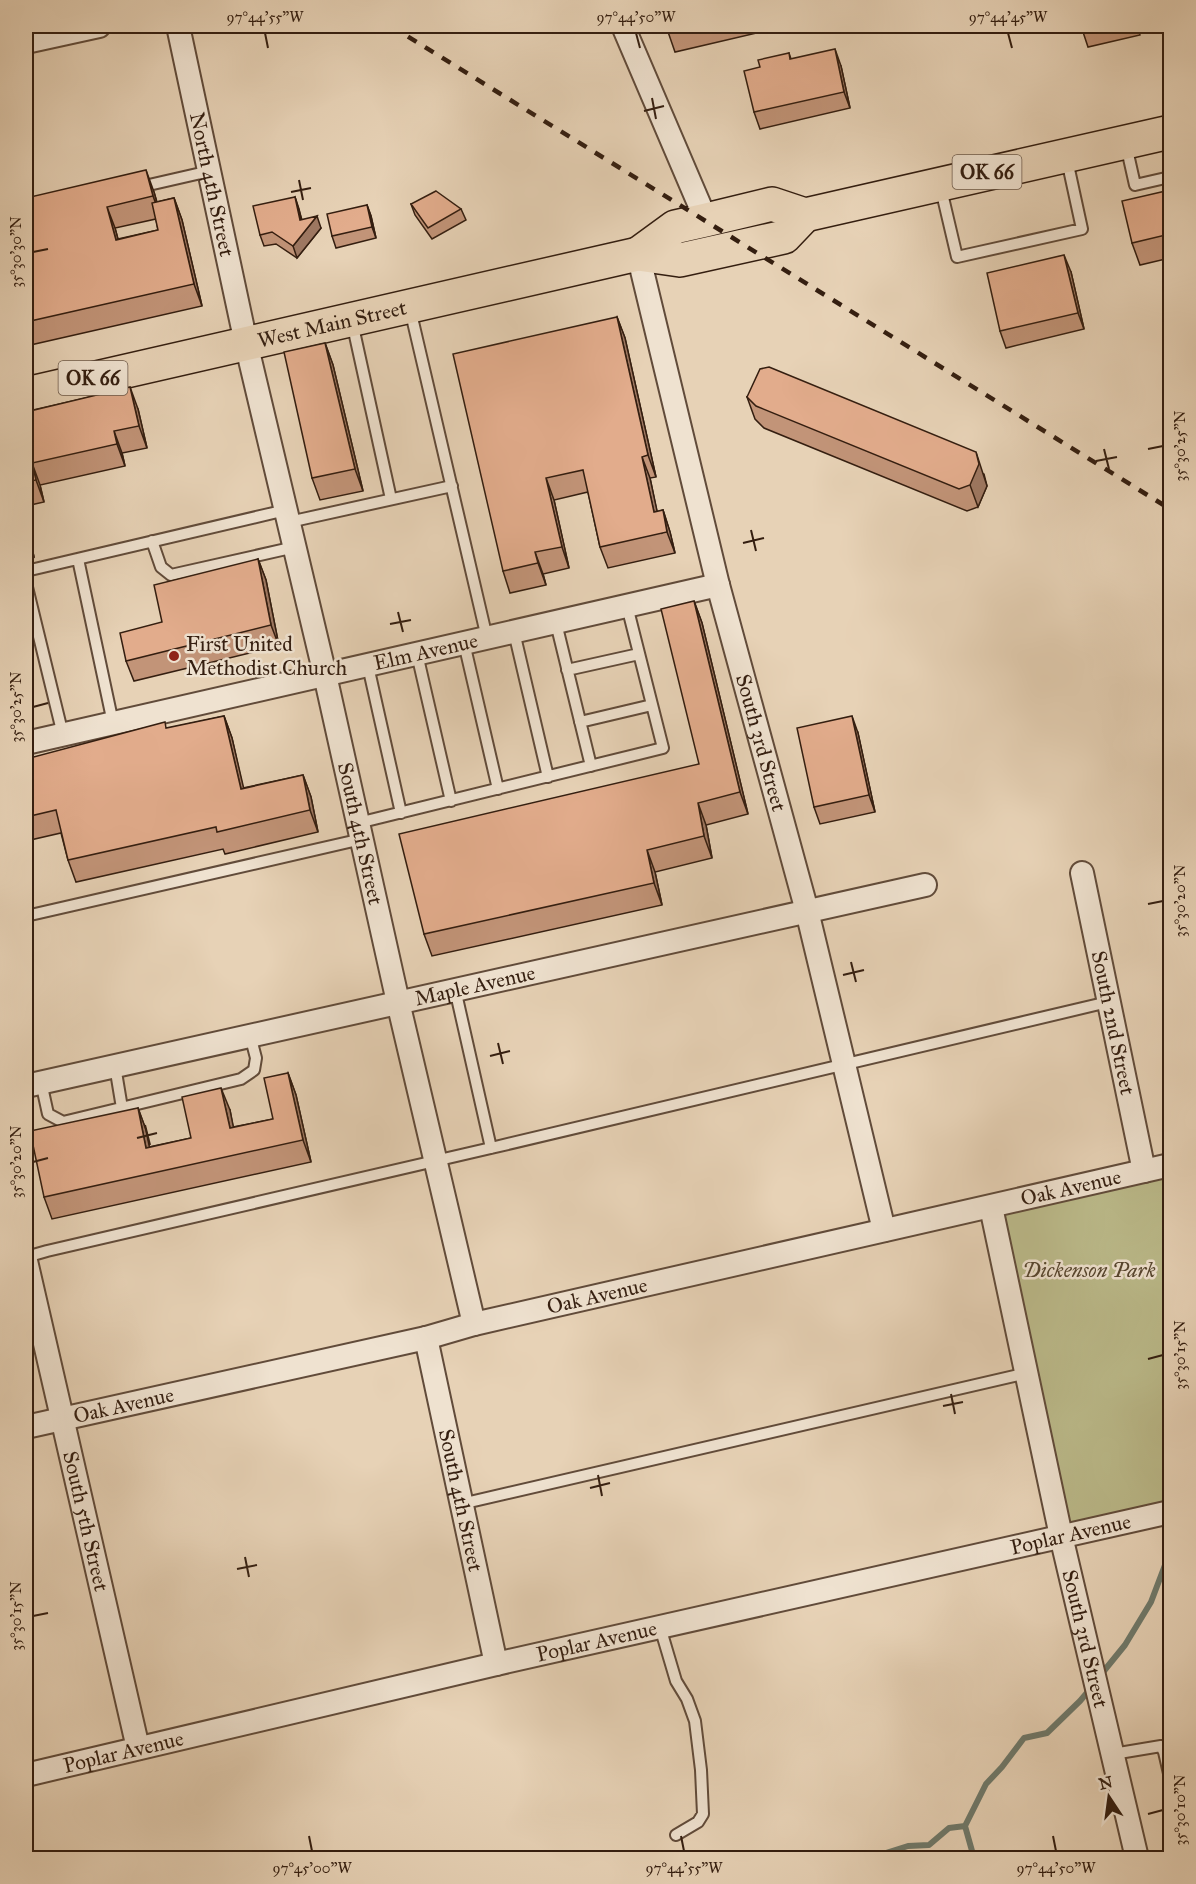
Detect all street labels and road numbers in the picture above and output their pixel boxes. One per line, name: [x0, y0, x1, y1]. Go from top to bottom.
street label: North 4th Street: [184, 110, 240, 260]
road number: OK 66: [952, 155, 1022, 189]
street label: West Main Street: [255, 294, 410, 354]
road number: OK 66: [58, 361, 128, 395]
street label: Elm Avenue: [371, 627, 481, 676]
street label: South 3rd Street: [730, 671, 792, 815]
street label: South 4th Street: [332, 760, 389, 908]
street label: South 2nd Street: [1085, 948, 1141, 1098]
street label: Maple Avenue: [412, 959, 538, 1012]
street label: Oak Avenue: [1018, 1164, 1124, 1212]
street label: Oak Avenue: [544, 1272, 650, 1320]
street label: Oak Avenue: [71, 1381, 177, 1429]
street label: South 4th Street: [433, 1427, 489, 1575]
street label: South 5th Street: [57, 1448, 115, 1594]
street label: Poplar Avenue: [1008, 1508, 1134, 1561]
street label: South 3rd Street: [1056, 1567, 1114, 1711]
street label: Poplar Avenue: [534, 1615, 660, 1668]
street label: Poplar Avenue: [61, 1725, 186, 1779]

